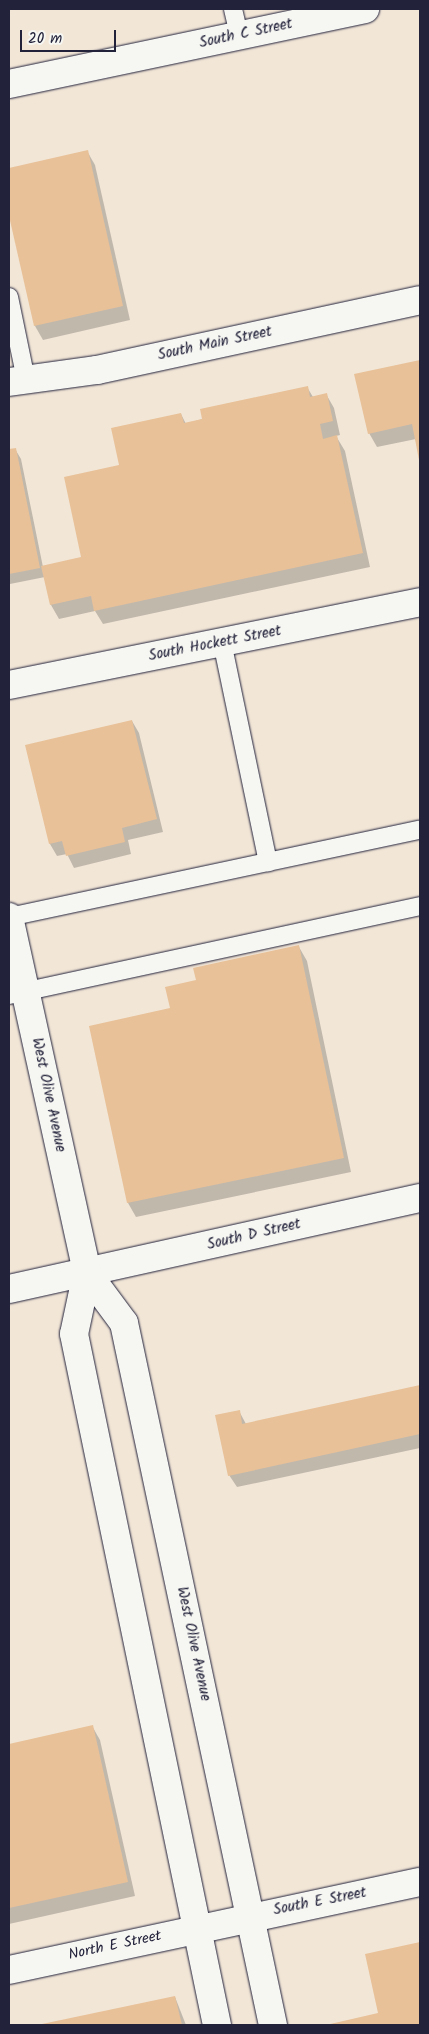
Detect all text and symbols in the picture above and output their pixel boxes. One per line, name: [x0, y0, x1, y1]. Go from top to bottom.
street label: South C Street: [198, 15, 294, 53]
scale bar: [22, 20, 119, 52]
text: 20 m: [28, 27, 62, 51]
street label: South Main Street: [156, 323, 274, 365]
street label: South Hockett Street: [147, 622, 283, 666]
street label: West Olive Avenue: [27, 1036, 69, 1154]
street label: South D Street: [205, 1215, 303, 1255]
street label: West Olive Avenue: [172, 1585, 214, 1703]
street label: South E Street: [272, 1884, 368, 1920]
street label: North E Street: [67, 1927, 163, 1965]

